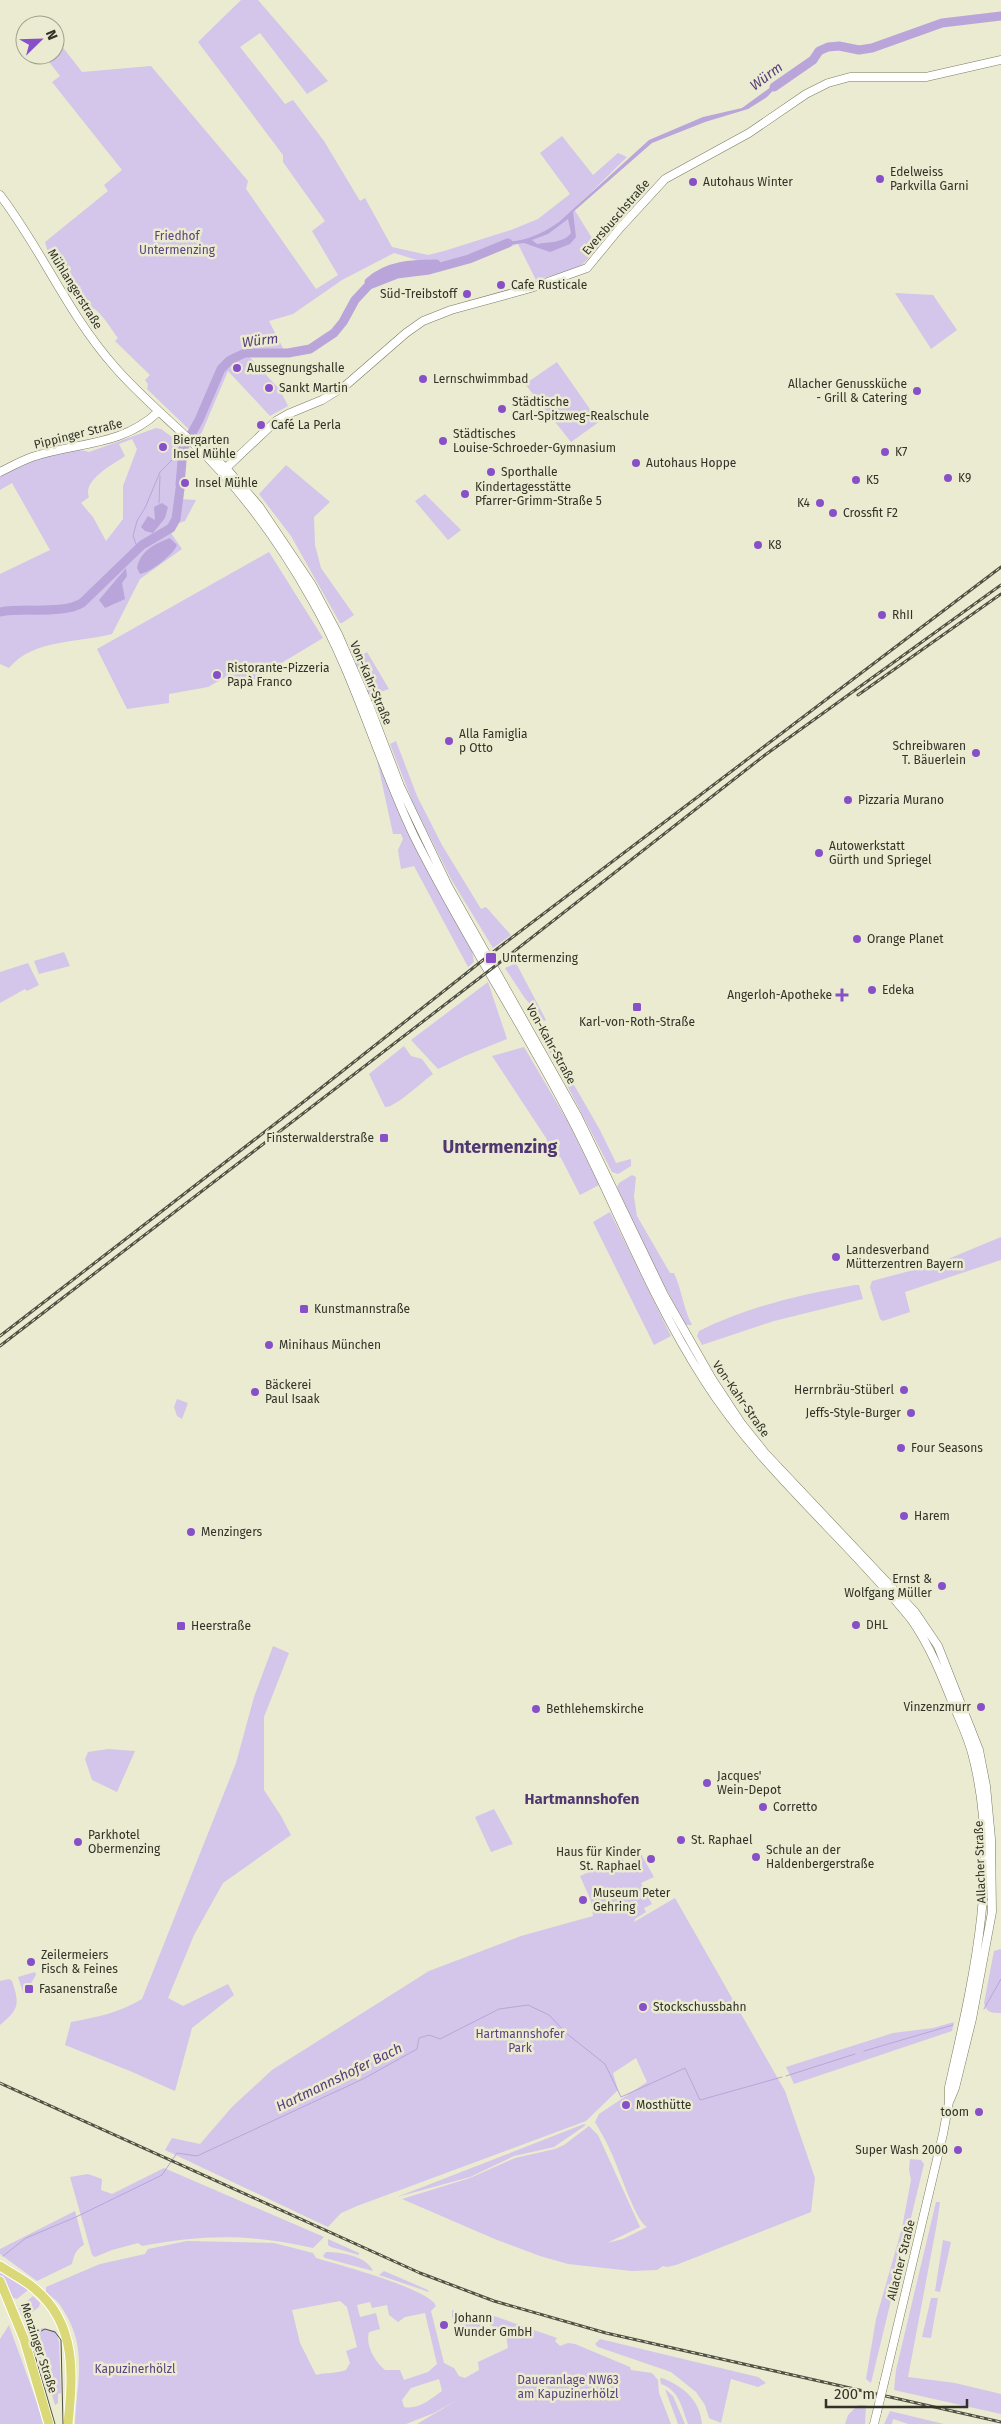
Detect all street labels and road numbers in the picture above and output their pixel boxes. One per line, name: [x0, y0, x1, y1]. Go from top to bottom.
street label: Eversbuschstraße: [579, 176, 653, 258]
street label: Mühlangerstraße: [45, 246, 105, 332]
street label: Pippinger Straße: [32, 416, 124, 452]
street label: Von-Kahr-Straße: [347, 639, 395, 727]
street label: Von-Kahr-Straße: [523, 1001, 579, 1087]
street label: Von-Kahr-Straße: [710, 1358, 772, 1440]
street label: Allacher Straße: [972, 1820, 988, 1904]
street label: Allacher Straße: [884, 2218, 918, 2302]
street label: Menzinger Straße: [18, 2301, 60, 2395]

